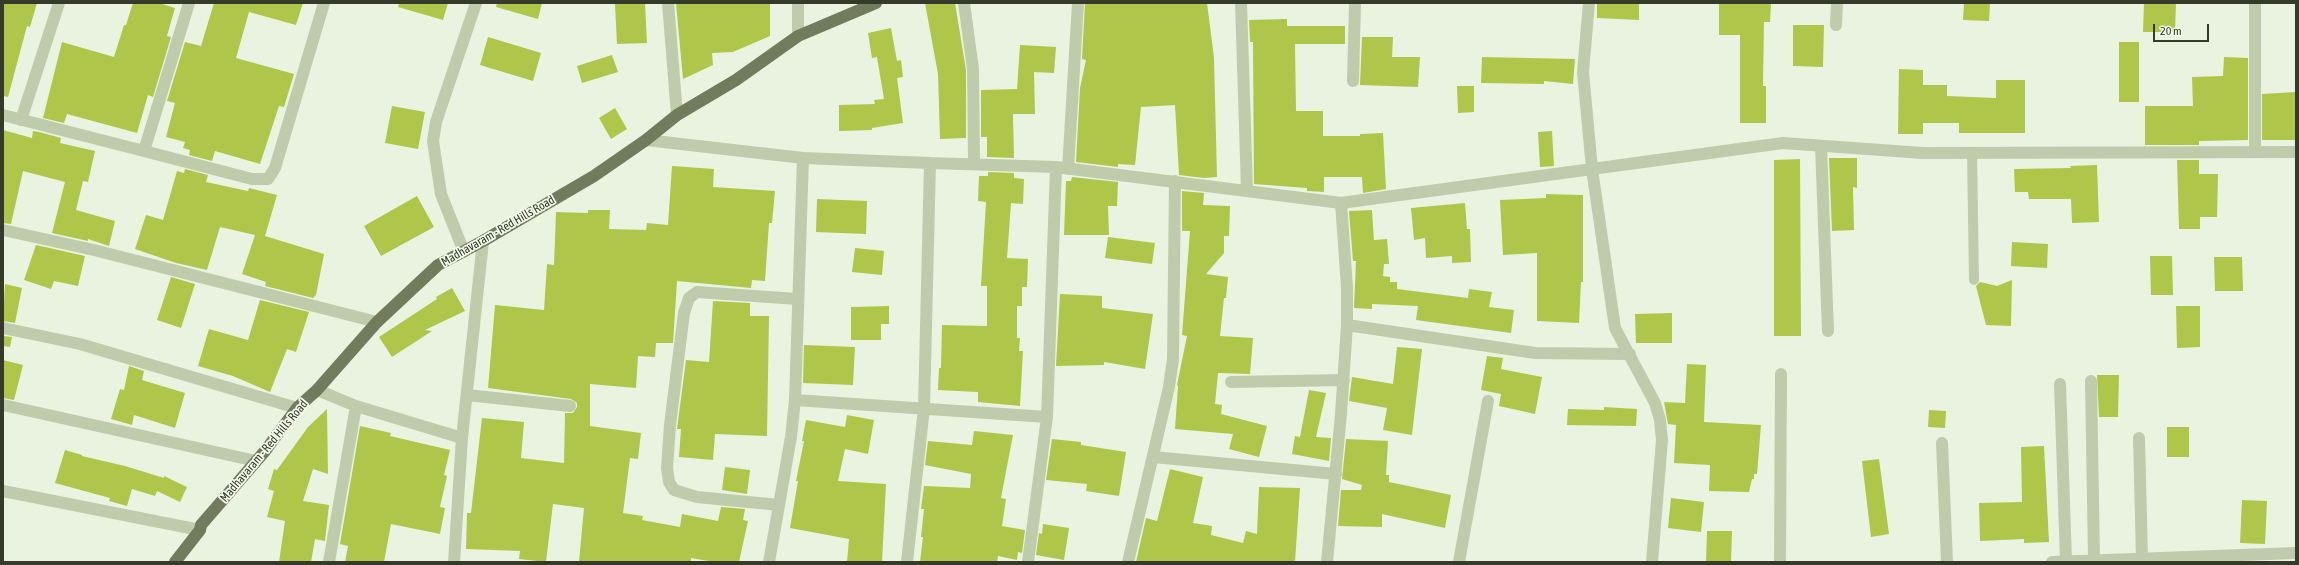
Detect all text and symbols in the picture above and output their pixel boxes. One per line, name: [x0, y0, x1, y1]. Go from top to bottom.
scale bar: [2155, 16, 2211, 42]
text: 20 m: [2160, 24, 2182, 38]
street label: Madhavaram - Red Hills Road: [439, 193, 557, 269]
street label: Madhavaram - Red Hills Road: [217, 397, 311, 505]

